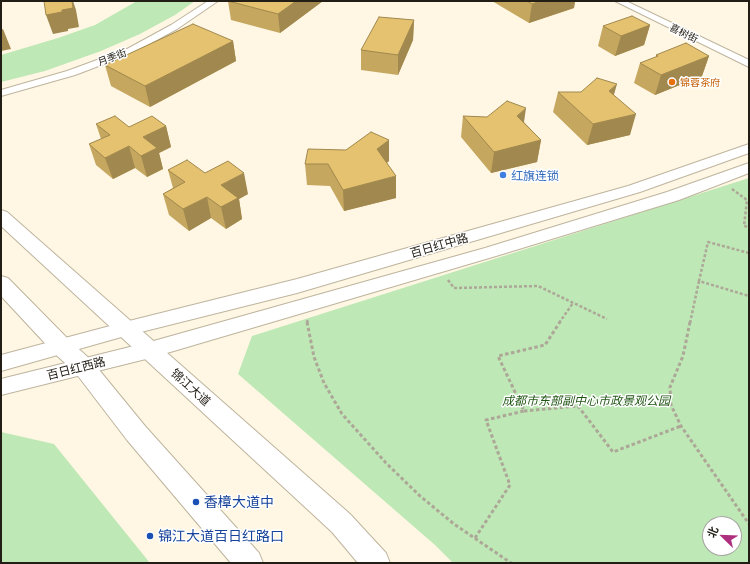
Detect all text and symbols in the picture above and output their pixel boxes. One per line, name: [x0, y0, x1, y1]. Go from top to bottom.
street label: 喜树街: [668, 21, 700, 45]
street label: 月季街: [96, 46, 128, 68]
place label: 锦蓉茶府: [680, 76, 720, 88]
marker: 锦蓉茶府: [667, 77, 677, 87]
place label: 红旗连锁: [511, 168, 559, 182]
marker: 红旗连锁: [498, 170, 508, 180]
street label: 百日红中路: [408, 230, 470, 260]
street label: 百日红西路: [45, 354, 107, 382]
street label: 锦江大道: [168, 366, 214, 408]
park label: 成都市东部副中心市政景观公园: [502, 393, 670, 407]
place label: 香樟大道中: [204, 494, 274, 510]
marker: 香樟大道中: [191, 497, 201, 507]
north arrow: [702, 516, 742, 556]
text: 北: [702, 524, 721, 540]
place label: 锦江大道百日红路口: [158, 528, 284, 544]
marker: 锦江大道百日红路口: [145, 531, 155, 541]

